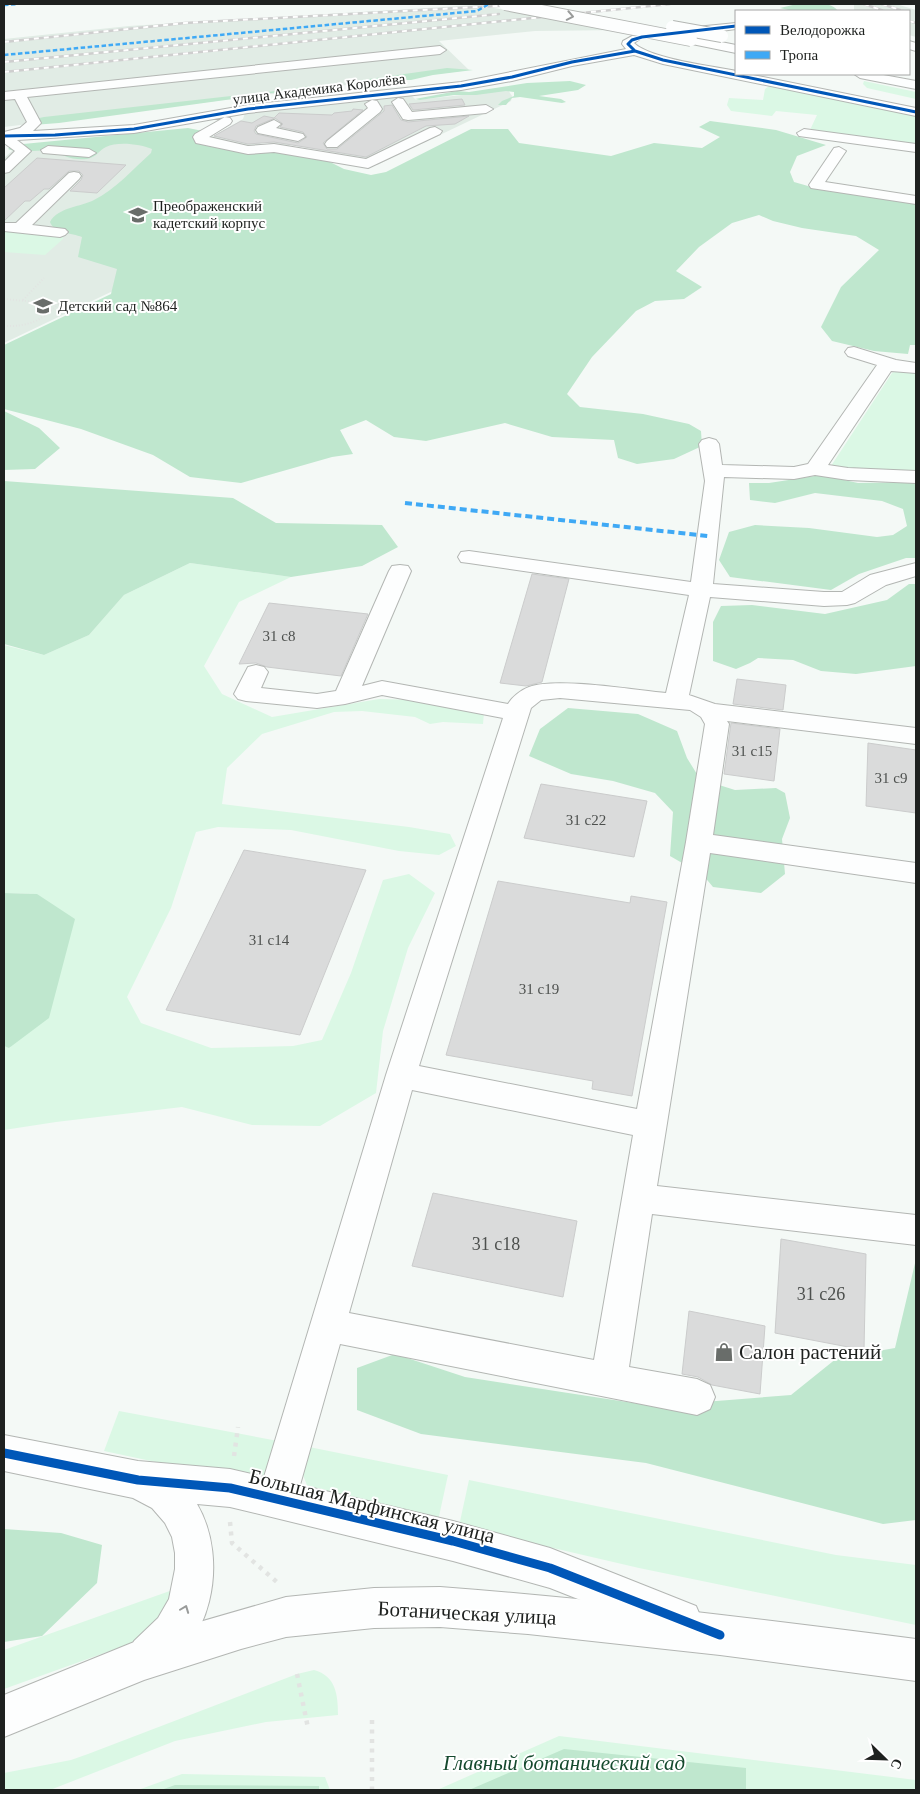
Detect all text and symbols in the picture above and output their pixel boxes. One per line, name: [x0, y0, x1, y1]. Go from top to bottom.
legend: [735, 10, 910, 75]
one-way arrow: [565, 11, 574, 21]
text: Велодорожка: [780, 22, 865, 38]
text: Тропа: [780, 47, 819, 63]
street label: улица Академика Королёва: [232, 70, 407, 108]
place label: Преображенский кадетский корпус: [153, 198, 266, 231]
school or university icon: Преображенский кадетский корпус: [127, 204, 149, 226]
school or university icon: Детский сад №864: [32, 295, 54, 317]
place label: Детский сад №864: [58, 298, 178, 314]
house number: 31 с8: [263, 628, 295, 644]
house number: 31 с15: [732, 743, 772, 759]
house number: 31 с9: [875, 770, 907, 786]
house number: 31 с22: [566, 812, 606, 828]
house number: 31 с14: [249, 932, 290, 948]
house number: 31 с19: [519, 981, 559, 997]
house number: 31 с18: [472, 1234, 520, 1254]
house number: 31 с26: [797, 1284, 845, 1304]
place label: Салон растений: [739, 1340, 881, 1364]
shop icon: Салон растений: [713, 1341, 735, 1363]
street label: Большая Марфинская улица: [247, 1464, 498, 1548]
street label: Ботаническая улица: [377, 1596, 558, 1630]
one-way arrow: [180, 1605, 190, 1613]
north arrow: [860, 1734, 910, 1784]
park label: Главный ботанический сад: [442, 1751, 685, 1775]
text: С: [888, 1756, 905, 1771]

